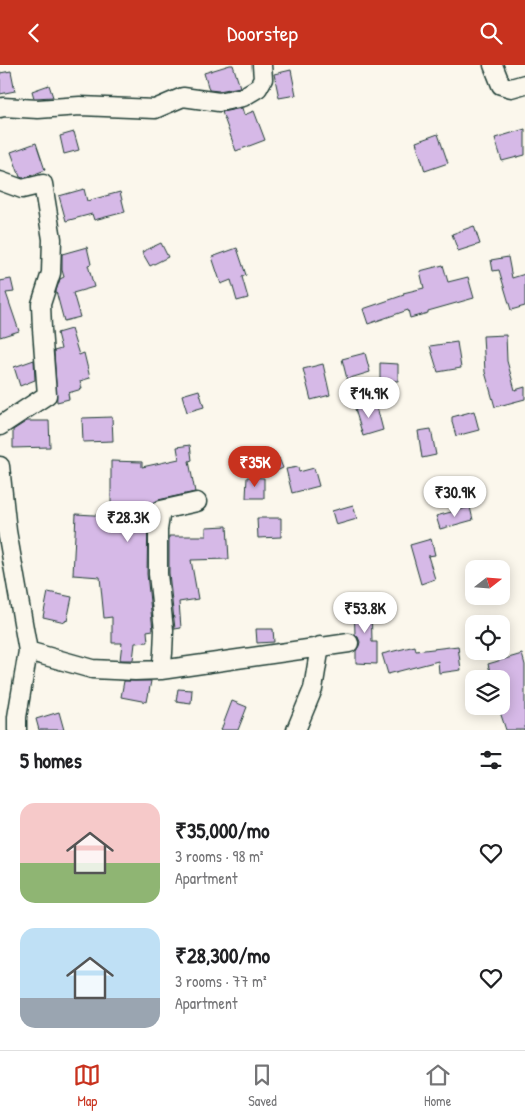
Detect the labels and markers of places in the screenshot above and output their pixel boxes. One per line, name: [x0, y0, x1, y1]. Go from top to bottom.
pin: ₹14.9K: [328, 377, 410, 419]
pin: ₹35K: [225, 445, 285, 488]
pin: ₹30.9K: [414, 475, 496, 518]
pin: ₹28.3K: [87, 501, 169, 543]
pin: ₹53.8K: [324, 591, 406, 634]

